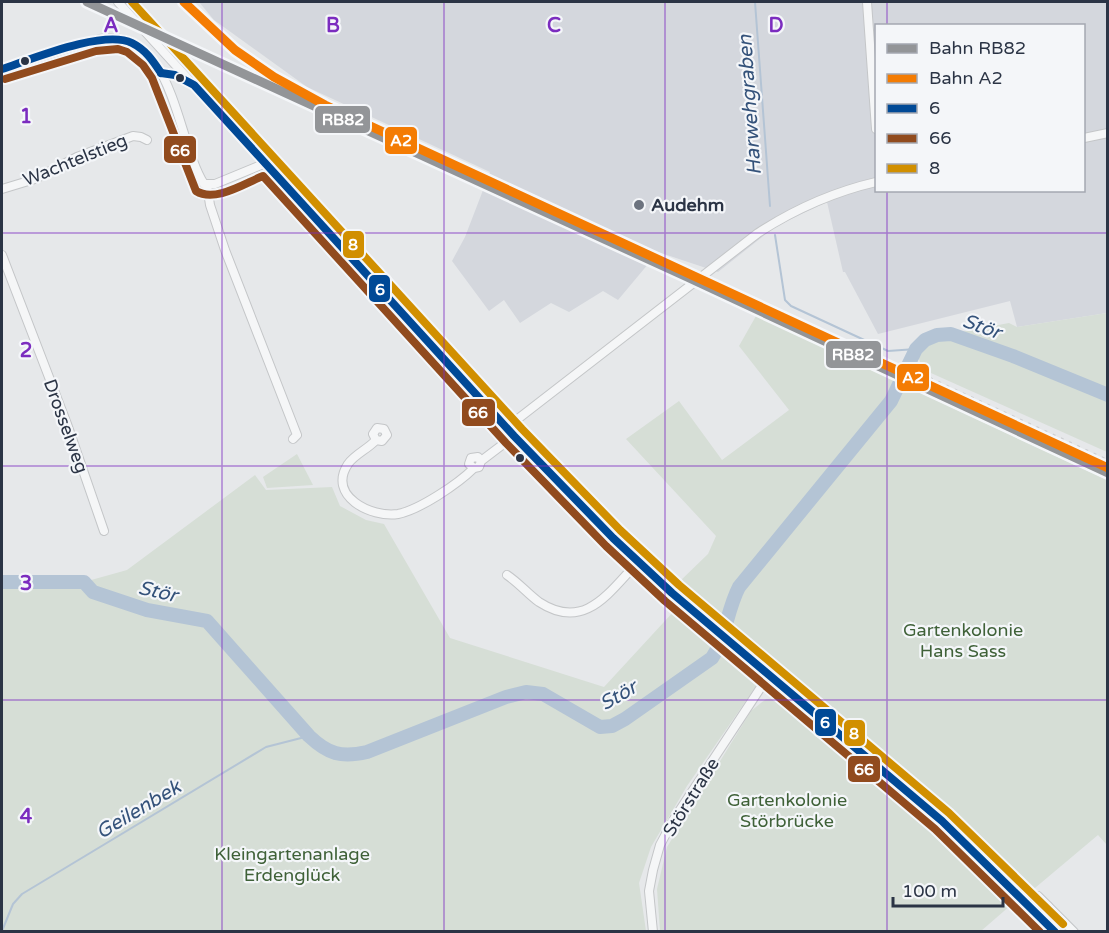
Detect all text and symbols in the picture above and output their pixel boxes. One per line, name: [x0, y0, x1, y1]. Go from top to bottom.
text: A: [104, 14, 119, 38]
text: B: [326, 14, 340, 38]
text: C: [547, 14, 561, 38]
text: D: [768, 14, 784, 38]
legend: [875, 24, 1085, 192]
water label: Harwehgraben: [733, 33, 767, 176]
text: Bahn RB82: [929, 37, 1026, 59]
unlabelled marker: [19, 55, 31, 67]
text: Bahn A2: [929, 67, 1003, 89]
unlabelled marker: [174, 72, 186, 84]
text: 6: [929, 97, 940, 119]
text: 1: [20, 105, 32, 129]
line badge: RB82: [314, 105, 371, 134]
text: RB82: [322, 110, 364, 130]
line badge: A2: [384, 126, 418, 155]
text: 66: [929, 127, 952, 149]
street label: Wachtelstieg: [20, 129, 130, 191]
text: A2: [390, 131, 412, 151]
line badge: 66: [163, 135, 197, 164]
text: 66: [170, 141, 190, 161]
text: 8: [929, 157, 940, 179]
place label: Audehm: [651, 194, 724, 216]
marker: Audehm: [632, 198, 646, 212]
line badge: 8: [342, 230, 365, 259]
text: 8: [348, 235, 358, 255]
line badge: 6: [368, 274, 391, 303]
text: 6: [375, 280, 385, 300]
water label: Stör: [959, 309, 1006, 346]
text: 2: [20, 339, 32, 363]
line badge: RB82: [825, 340, 882, 369]
text: RB82: [832, 345, 874, 365]
line badge: A2: [896, 363, 930, 392]
text: A2: [902, 368, 924, 388]
street label: Drosselweg: [39, 376, 93, 476]
line badge: 66: [461, 398, 496, 427]
text: 66: [468, 403, 488, 423]
unlabelled marker: [514, 452, 526, 464]
text: 3: [20, 572, 32, 596]
water label: Stör: [136, 576, 182, 609]
park label: Gartenkolonie Hans Sass: [903, 619, 1023, 662]
water label: Stör: [596, 675, 643, 716]
line badge: 6: [814, 708, 837, 737]
text: 6: [820, 713, 830, 733]
line badge: 8: [843, 719, 866, 747]
text: 8: [849, 724, 859, 744]
street label: Störstraße: [658, 753, 724, 841]
line badge: 66: [847, 755, 881, 783]
text: 66: [854, 760, 874, 780]
water label: Geilenbek: [92, 774, 187, 845]
park label: Gartenkolonie Störbrücke: [727, 789, 847, 832]
text: 4: [20, 805, 33, 829]
park label: Kleingartenanlage Erdenglück: [214, 843, 370, 886]
scale bar: [893, 870, 1002, 908]
text: 100 m: [902, 880, 957, 902]

